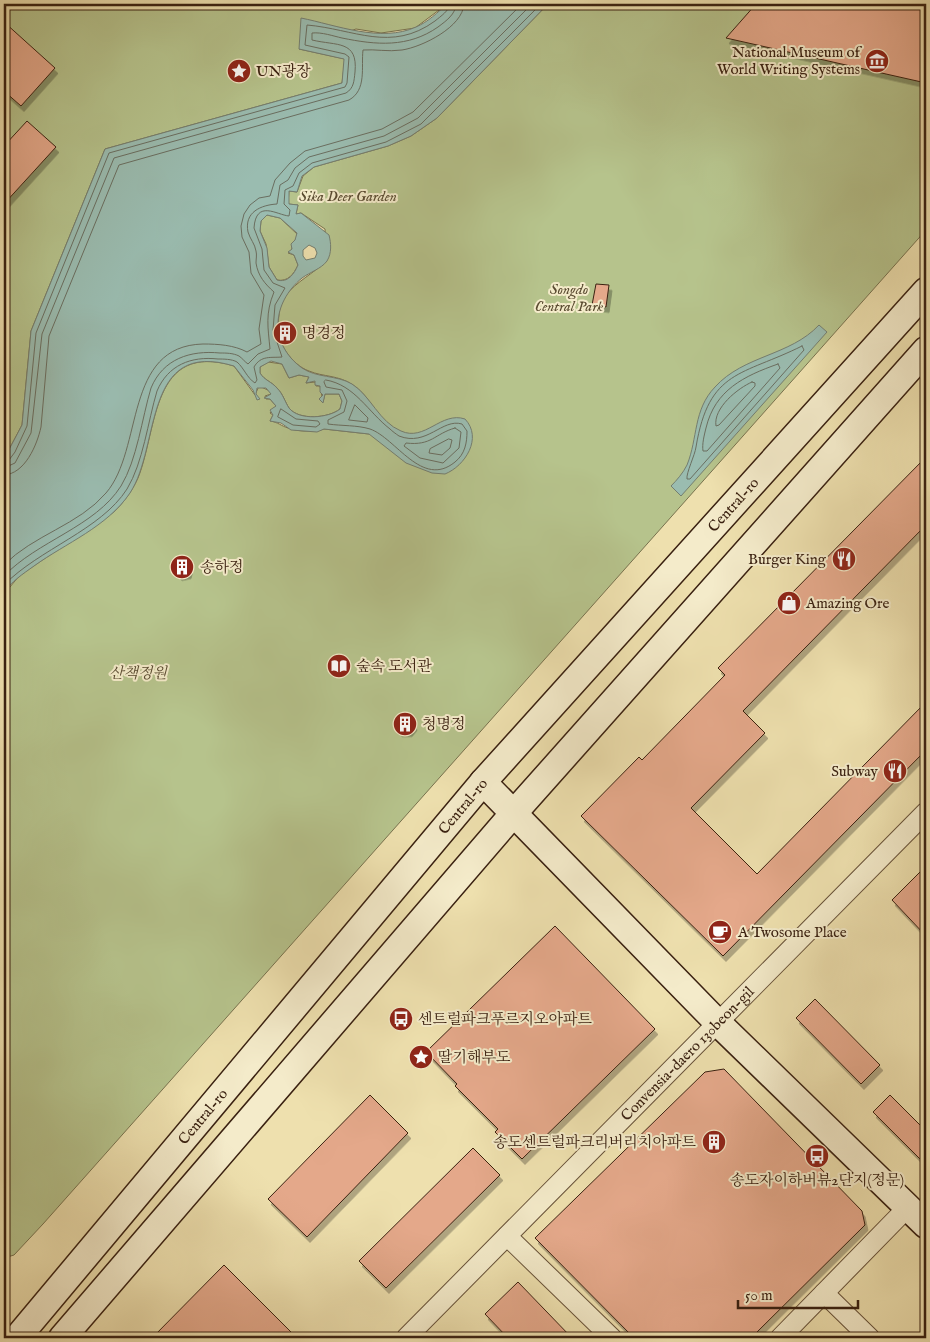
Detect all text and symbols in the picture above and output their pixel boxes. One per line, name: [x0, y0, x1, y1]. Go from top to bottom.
place label: National Museum of World Writing Systems: [717, 43, 863, 79]
museum icon: National Museum of World Writing Systems: [864, 48, 890, 74]
place icon: UN광장: [226, 58, 252, 84]
place label: UN광장: [256, 62, 311, 81]
park label: Sika Deer Garden: [299, 187, 397, 206]
park label: Songdo Central Park: [535, 280, 603, 316]
building icon: 명경정: [272, 320, 298, 346]
place label: 명경정: [302, 324, 345, 343]
street label: Central-ro: [704, 474, 763, 536]
restaurant icon: Burger King: [831, 546, 857, 572]
place label: Burger King: [748, 550, 827, 569]
building icon: 송하정: [169, 554, 195, 580]
place label: 송하정: [200, 558, 243, 577]
shop icon: Amazing Ore: [776, 590, 802, 616]
place label: Amazing Ore: [805, 594, 890, 613]
library icon: 숲속 도서관: [326, 653, 352, 679]
place label: 숲속 도서관: [356, 657, 432, 676]
park label: 산책정원: [109, 664, 168, 683]
building icon: 청명정: [392, 711, 418, 737]
place label: 청명정: [422, 715, 465, 734]
restaurant icon: Subway: [882, 758, 908, 784]
place label: Subway: [831, 762, 879, 781]
street label: Central-ro: [434, 774, 492, 838]
cafe icon: A Twosome Place: [707, 919, 733, 945]
place label: A Twosome Place: [737, 923, 847, 942]
street label: Convensia-daero 130beon-gil: [617, 982, 759, 1125]
bus stop icon: 센트럴파크푸르지오아파트: [388, 1006, 414, 1032]
place label: 센트럴파크푸르지오아파트: [418, 1010, 592, 1029]
place icon: 딸기해부도: [408, 1044, 434, 1070]
place label: 딸기해부도: [438, 1048, 511, 1067]
street label: Central-ro: [174, 1085, 232, 1149]
building icon: 송도센트럴파크리버리치아파트: [701, 1129, 727, 1155]
place label: 송도센트럴파크리버리치아파트: [493, 1133, 696, 1152]
bus stop icon: 송도자이하버뷰2단지(정문): [804, 1143, 830, 1169]
place label: 송도자이하버뷰2단지(정문): [730, 1171, 904, 1190]
scale bar: [738, 1277, 858, 1309]
text: 50 m: [745, 1286, 773, 1305]

